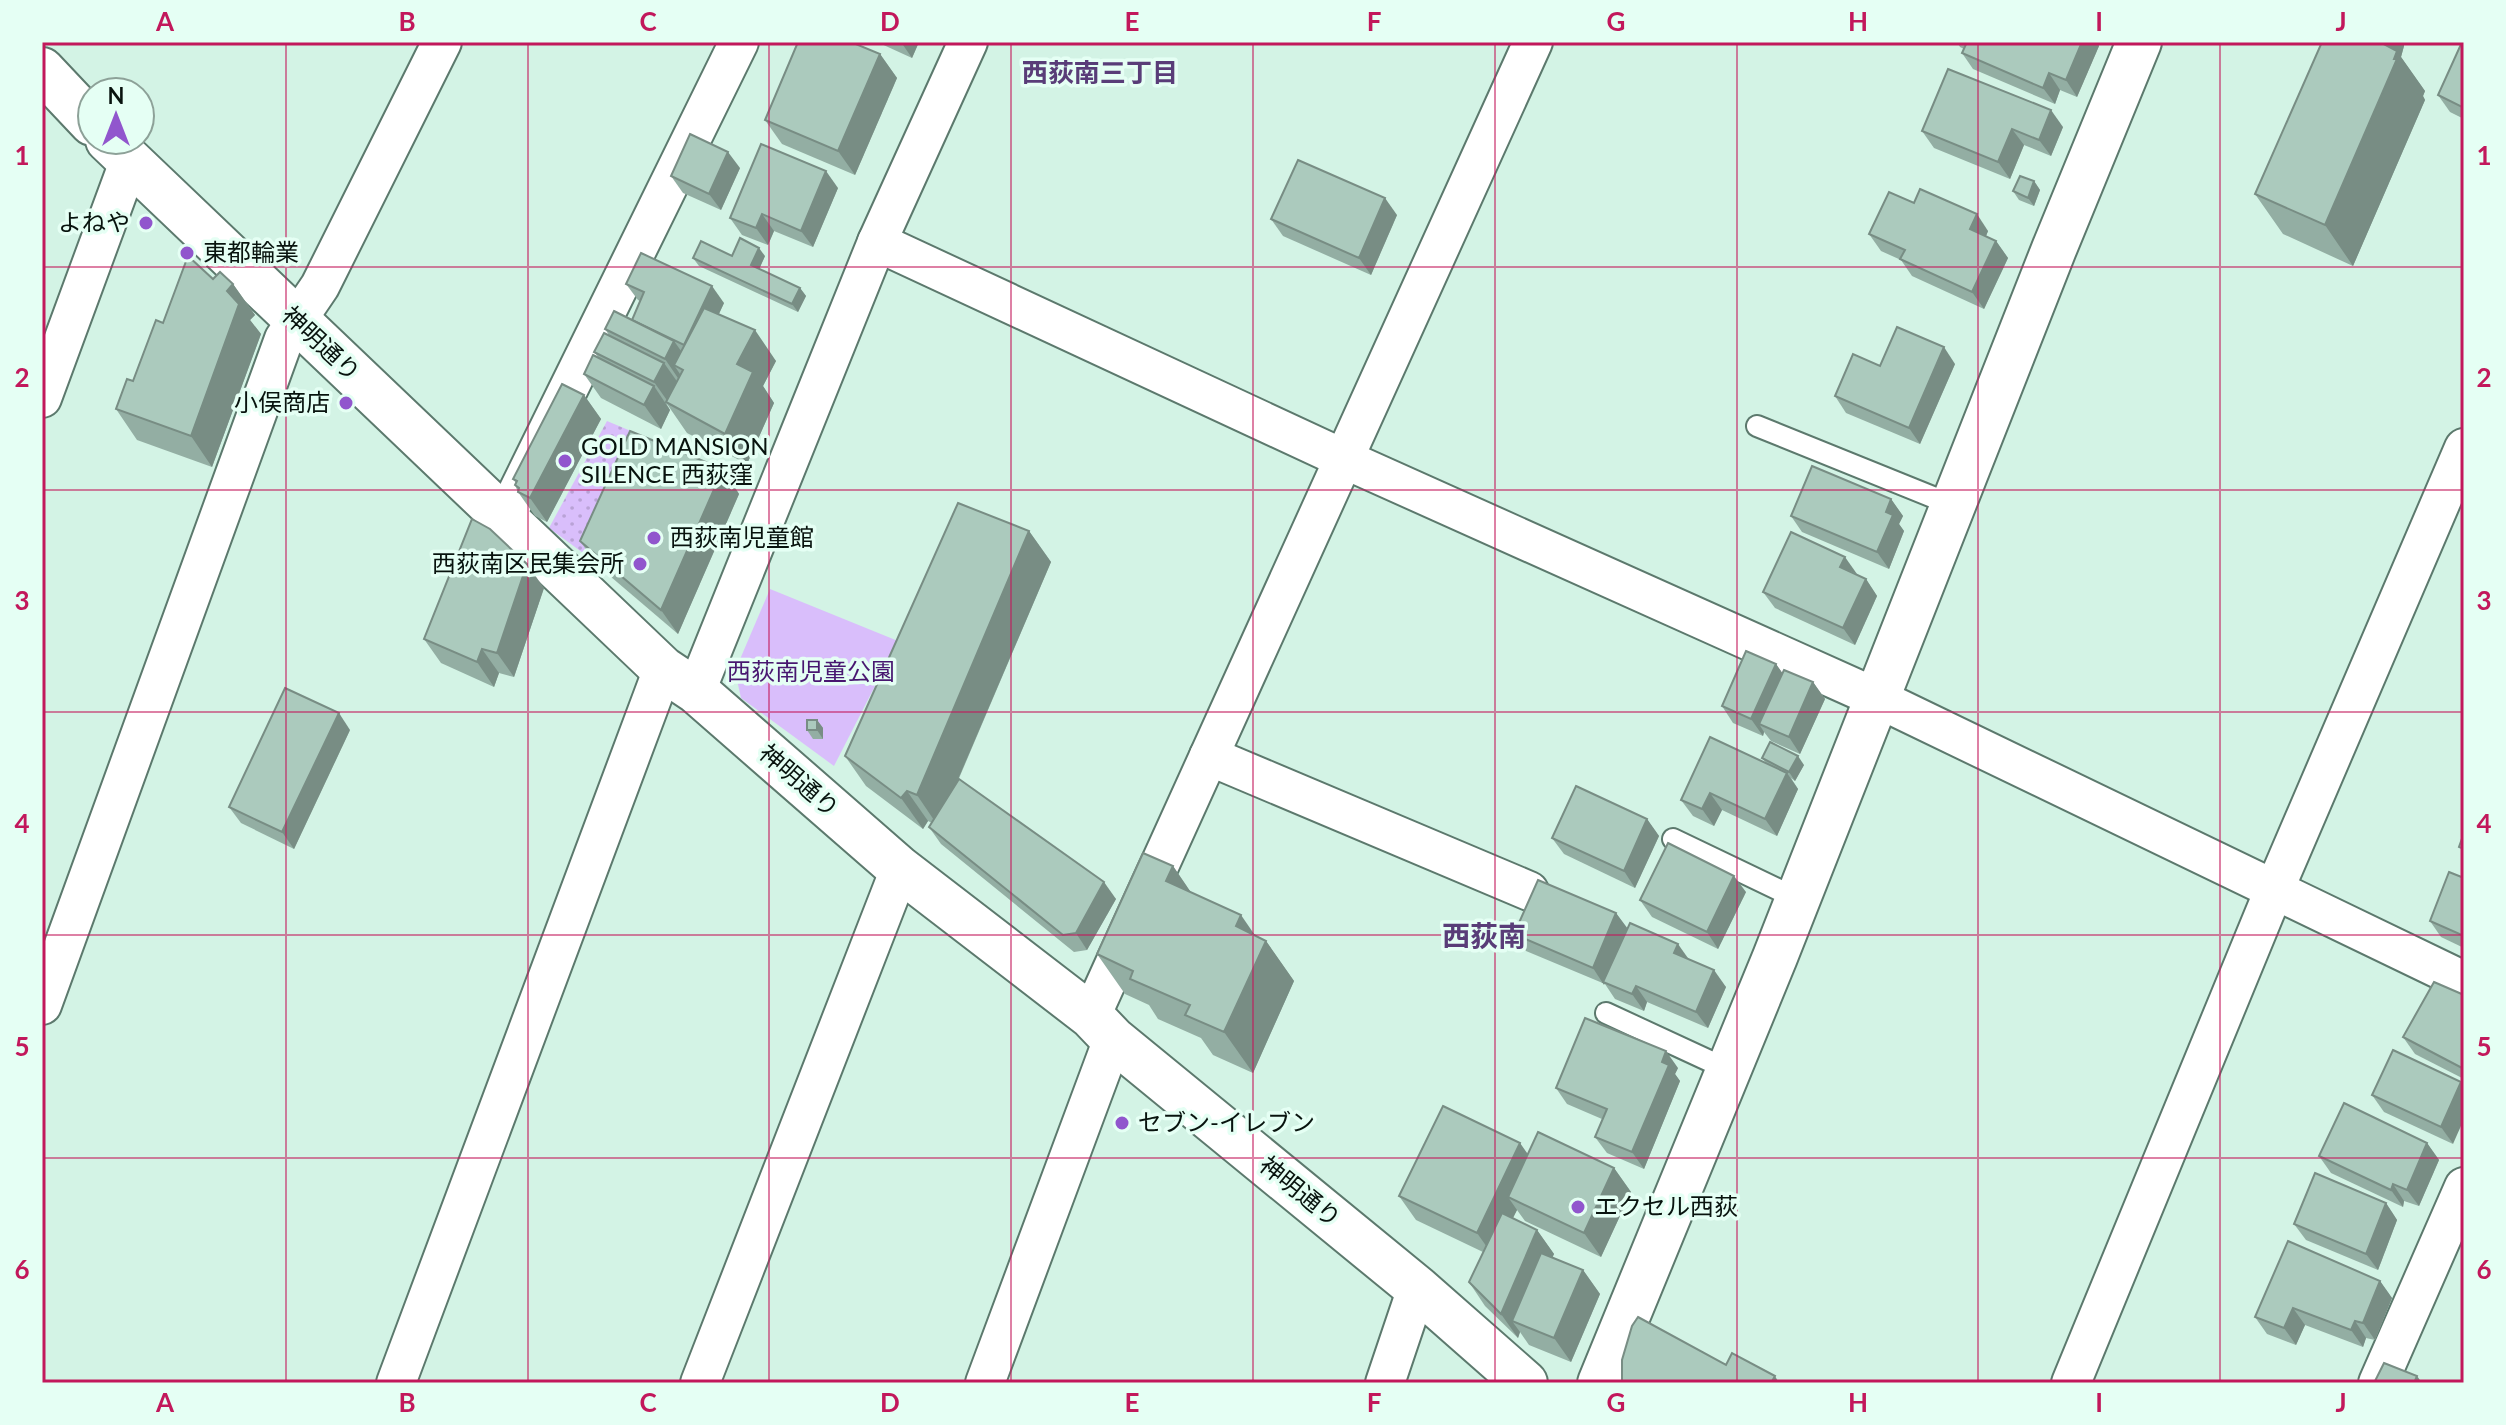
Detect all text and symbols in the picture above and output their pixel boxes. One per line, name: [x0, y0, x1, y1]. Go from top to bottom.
text: A: [155, 5, 175, 37]
text: B: [398, 5, 416, 37]
text: C: [639, 5, 657, 37]
text: D: [880, 5, 900, 37]
text: E: [1125, 5, 1139, 37]
text: F: [1367, 5, 1381, 37]
text: G: [1607, 5, 1625, 37]
text: H: [1848, 5, 1868, 37]
text: I: [2095, 5, 2103, 37]
text: J: [2335, 5, 2347, 37]
district label: 西荻南三丁目: [1022, 56, 1178, 88]
north arrow: [76, 76, 156, 156]
text: N: [108, 82, 124, 109]
text: 1: [14, 139, 30, 171]
text: 1: [2476, 139, 2492, 171]
place label: よねや: [58, 207, 130, 236]
marker: よねや: [137, 214, 155, 232]
place label: 東都輪業: [203, 237, 299, 266]
marker: 東都輪業: [178, 244, 196, 262]
street label: 神明通り: [277, 300, 367, 386]
text: 2: [14, 361, 30, 393]
text: 2: [2476, 361, 2492, 393]
place label: 小俣商店: [234, 387, 330, 416]
marker: 小俣商店: [337, 394, 355, 412]
place label: GOLD MANSION SILENCE 西荻窪: [581, 431, 769, 488]
marker: GOLD MANSION SILENCE 西荻窪: [556, 452, 574, 470]
place label: 西荻南児童館: [670, 522, 814, 551]
marker: 西荻南児童館: [645, 529, 663, 547]
place label: 西荻南区民集会所: [432, 548, 624, 577]
marker: 西荻南区民集会所: [631, 555, 649, 573]
text: 3: [14, 584, 30, 616]
text: 3: [2476, 584, 2492, 616]
park label: 西荻南児童公園: [727, 656, 895, 685]
street label: 神明通り: [754, 737, 846, 822]
text: 4: [14, 807, 30, 839]
text: 4: [2476, 807, 2492, 839]
district label: 西荻南: [1442, 918, 1526, 952]
text: 5: [14, 1030, 30, 1062]
text: 5: [2476, 1030, 2492, 1062]
place label: セブン-イレブン: [1138, 1107, 1315, 1136]
marker: セブン-イレブン: [1113, 1114, 1131, 1132]
street label: 神明通り: [1255, 1149, 1347, 1232]
place label: エクセル西荻: [1594, 1191, 1738, 1220]
marker: エクセル西荻: [1569, 1198, 1587, 1216]
text: 6: [14, 1253, 30, 1285]
text: 6: [2476, 1253, 2492, 1285]
text: A: [155, 1386, 175, 1418]
text: B: [398, 1386, 416, 1418]
text: C: [639, 1386, 657, 1418]
text: D: [880, 1386, 900, 1418]
text: E: [1125, 1386, 1139, 1418]
text: F: [1367, 1386, 1381, 1418]
text: G: [1607, 1386, 1625, 1418]
text: H: [1848, 1386, 1868, 1418]
text: I: [2095, 1386, 2103, 1418]
text: J: [2335, 1386, 2347, 1418]

